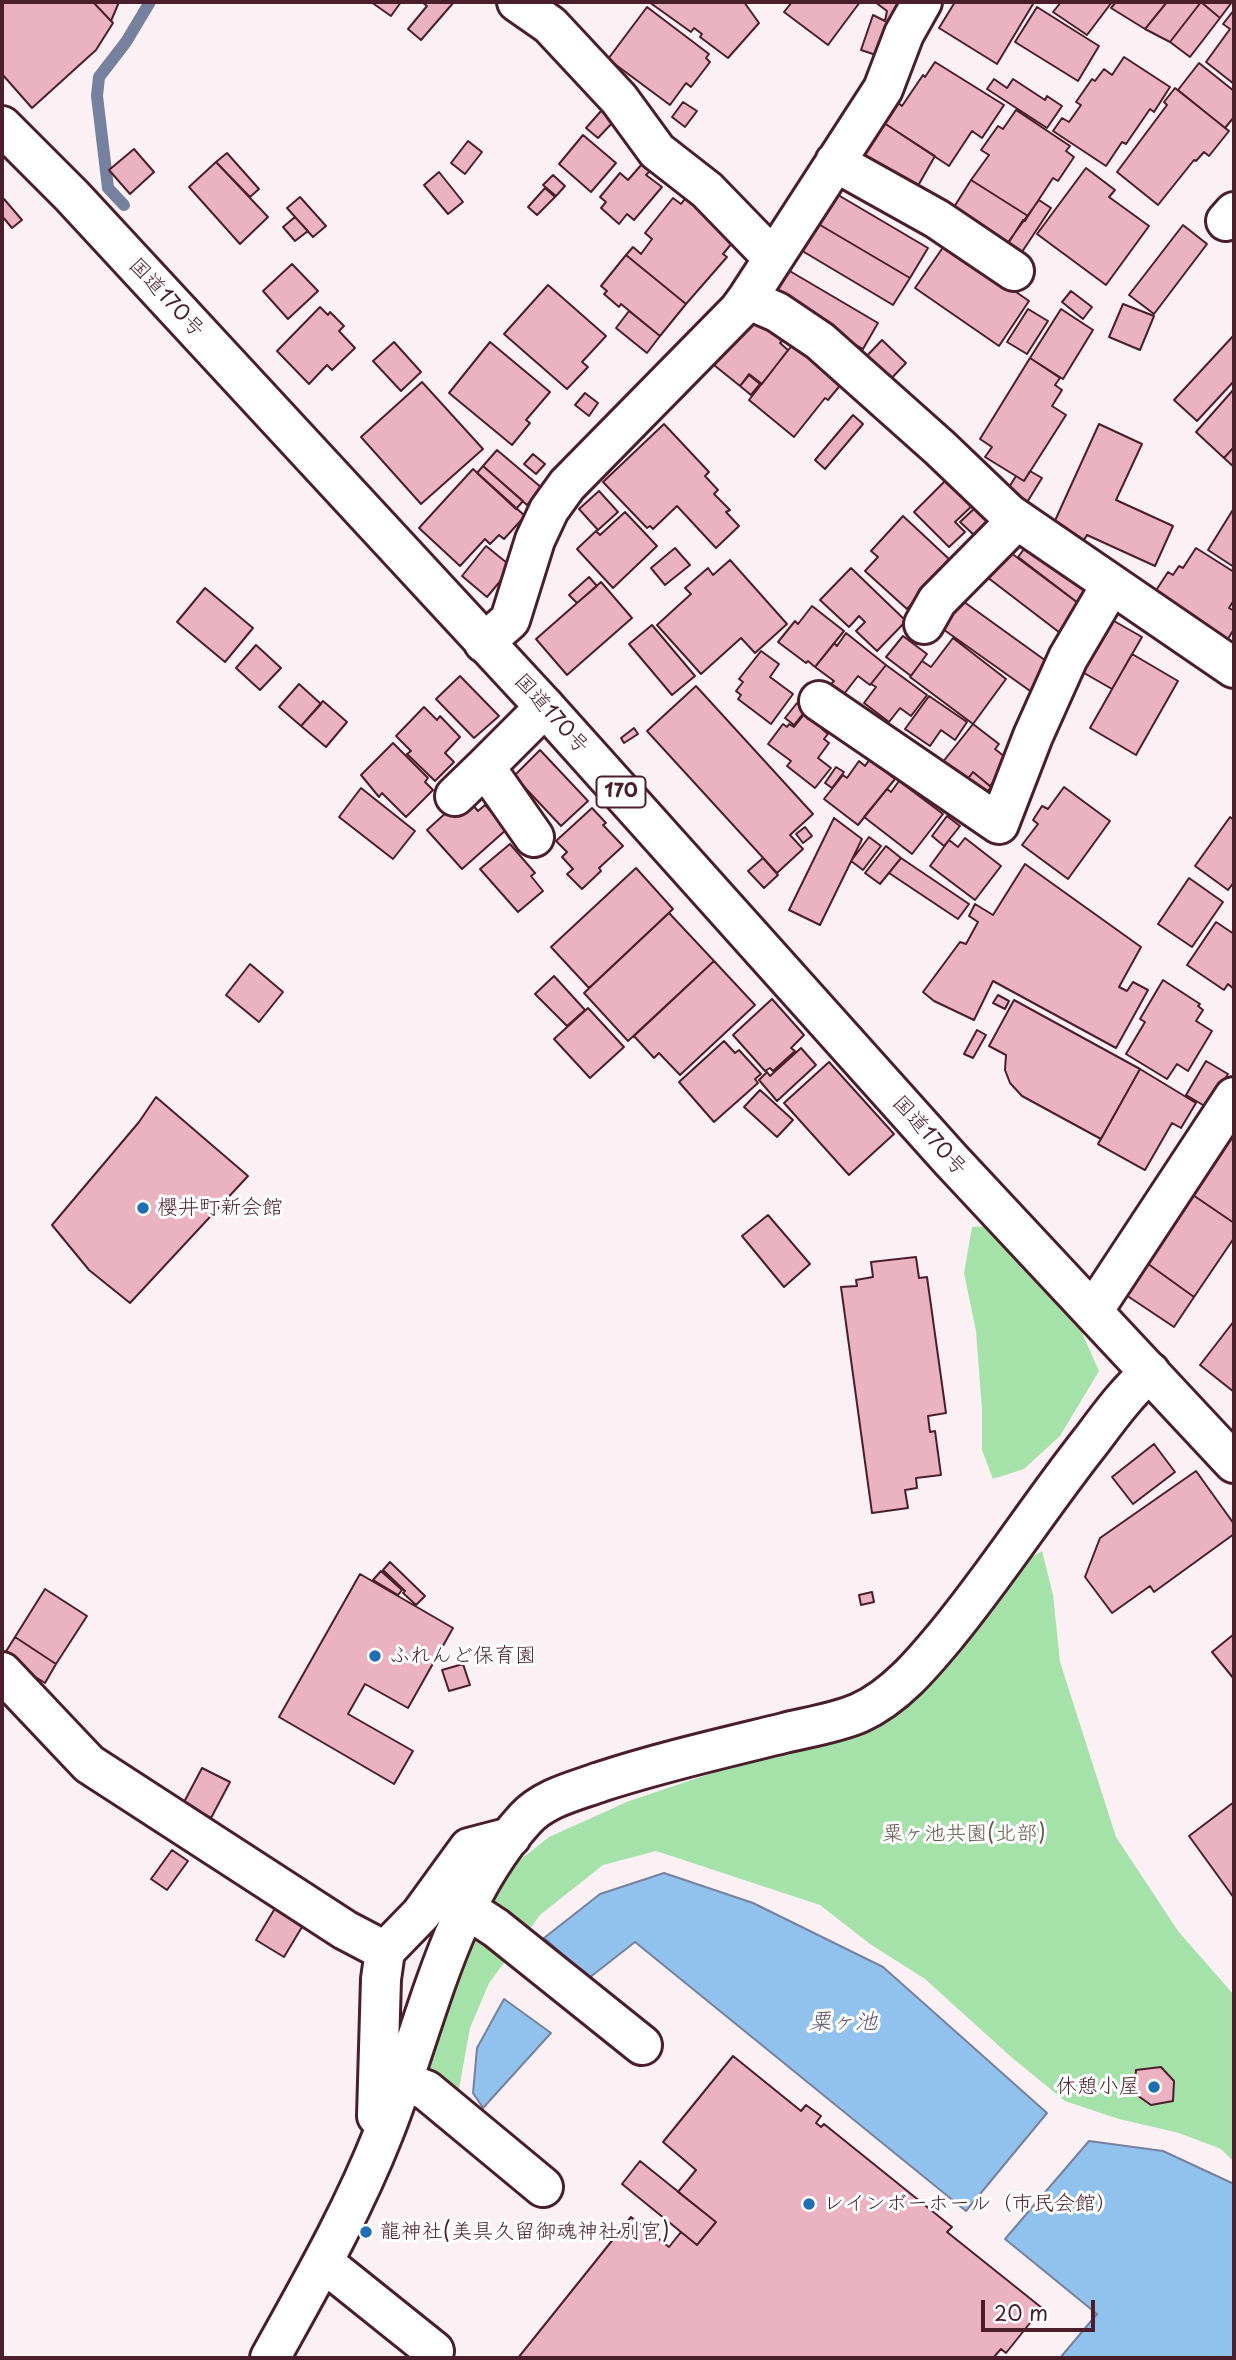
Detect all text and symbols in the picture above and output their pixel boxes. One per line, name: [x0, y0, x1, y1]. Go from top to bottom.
street label: 国道170号: [123, 253, 209, 343]
street label: 国道170号: [509, 669, 593, 759]
road number: 170: [596, 776, 646, 807]
street label: 国道170号: [887, 1091, 971, 1181]
place label: 櫻井町新会館: [157, 1195, 283, 1221]
marker: 櫻井町新会館: [135, 1200, 151, 1216]
place label: ふれんど保育園: [389, 1643, 536, 1669]
marker: ふれんど保育園: [367, 1648, 383, 1664]
park label: 粟ヶ池共園(北部): [882, 1821, 1046, 1847]
water label: 粟ヶ池: [809, 2009, 877, 2037]
place label: 休憩小屋: [1056, 2074, 1140, 2100]
marker: 休憩小屋: [1146, 2079, 1162, 2095]
place label: レインボーホール（市民会館）: [823, 2191, 1117, 2217]
marker: レインボーホール（市民会館）: [801, 2196, 817, 2212]
place label: 龍神社(美具久留御魂神社別宮): [380, 2219, 670, 2245]
marker: 龍神社(美具久留御魂神社別宮): [358, 2224, 374, 2240]
scale bar: [984, 2286, 1098, 2330]
text: 20 m: [994, 2296, 1048, 2328]

